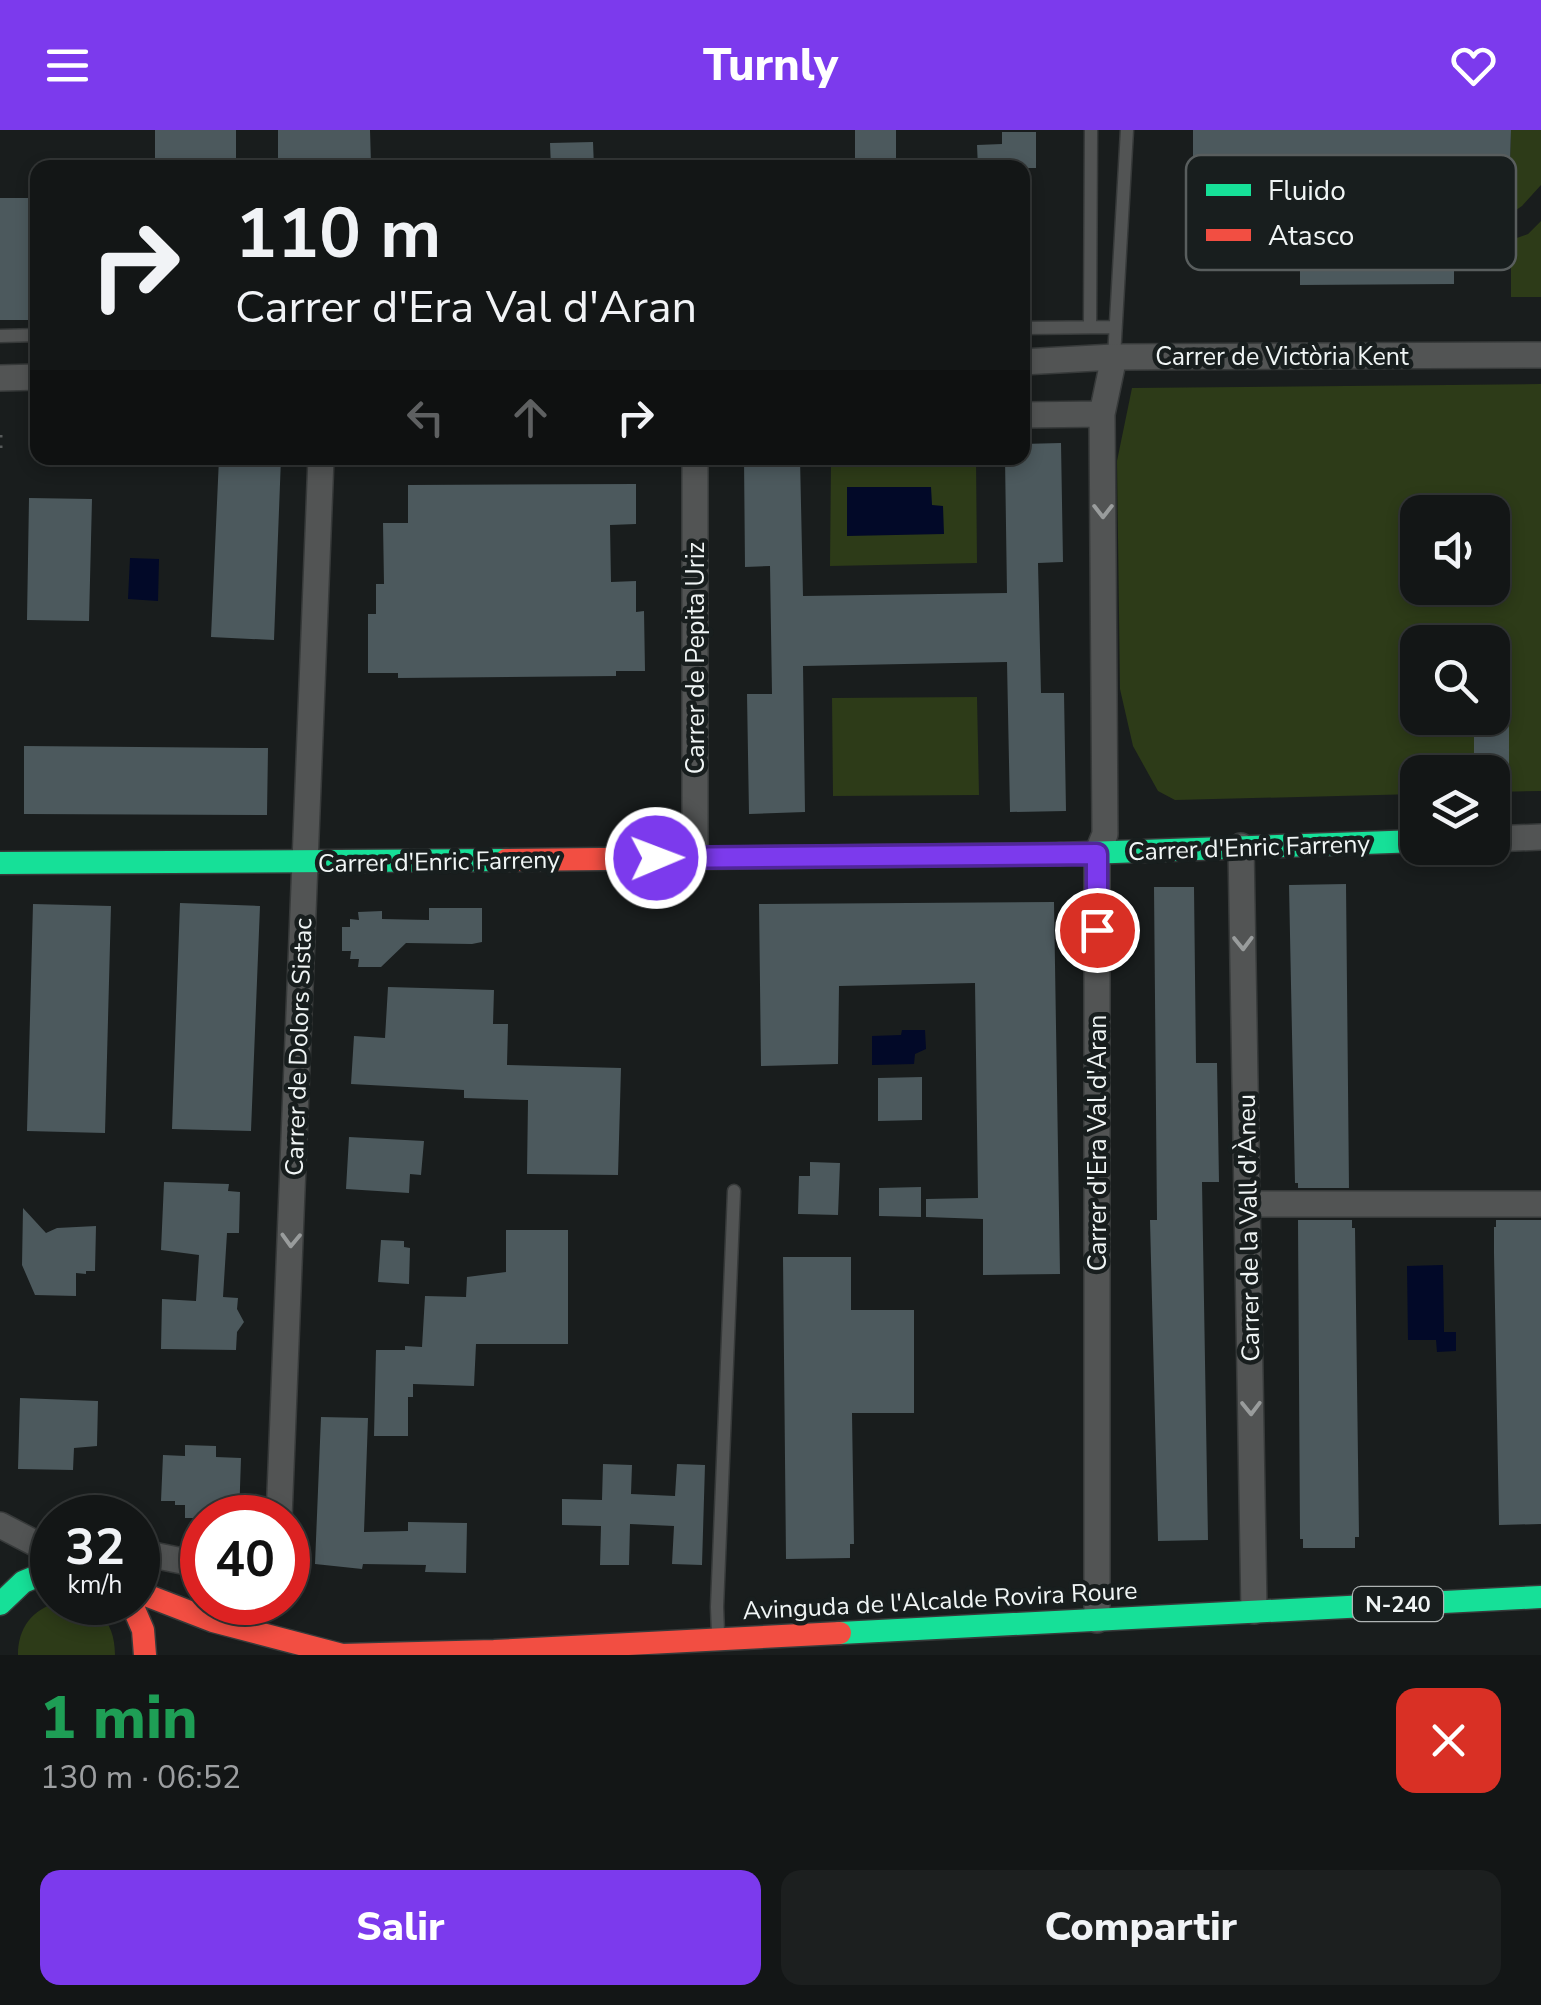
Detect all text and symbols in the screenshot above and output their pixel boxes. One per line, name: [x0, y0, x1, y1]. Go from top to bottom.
text: Turnly: [703, 35, 838, 96]
icon: menu: [40, 38, 95, 93]
icon: heart: [1446, 38, 1501, 93]
legend: [1186, 155, 1516, 270]
text: Fluido: [1268, 172, 1346, 210]
text: 110 m: [235, 186, 441, 282]
icon: right: [70, 200, 200, 330]
text: Atasco: [1268, 217, 1354, 255]
text: Carrer d'Era Val d'Aran: [235, 277, 697, 338]
street label: Carrer de Victòria Kent: [1155, 340, 1409, 374]
icon: left: [398, 390, 453, 445]
icon: ahead: [503, 390, 558, 445]
icon: right: [608, 390, 663, 445]
map controls: [1400, 495, 1510, 865]
button: sound: [1400, 495, 1510, 605]
one-way arrow: [1092, 504, 1114, 520]
street label: Carrer de Pepita Uriz: [679, 542, 713, 774]
button: search: [1400, 625, 1510, 735]
button: layers: [1400, 755, 1510, 865]
position arrow: [604, 806, 708, 910]
street label: Carrer d'Enric Farreny: [1127, 827, 1371, 869]
street label: Carrer d'Enric Farreny: [318, 843, 561, 881]
pin: [1055, 888, 1140, 973]
icon: arrive: [1070, 903, 1125, 958]
street label: Carrer de Dolors Sistac: [278, 917, 321, 1177]
one-way arrow: [1232, 936, 1254, 952]
street label: Carrer d'Era Val d'Aran: [1081, 1015, 1115, 1271]
street label: Carrer de la Vall d'Àneu: [1230, 1094, 1268, 1362]
one-way arrow: [280, 1232, 301, 1248]
one-way arrow: [1240, 1402, 1262, 1417]
speed limit sign: 40: [180, 1495, 310, 1625]
text: 32: [65, 1513, 125, 1582]
text: km/h: [67, 1568, 123, 1602]
street label: Avinguda de l'Alcalde Rovira Roure: [742, 1574, 1138, 1628]
road number: N-240: [1353, 1587, 1443, 1621]
text: 1 min: [40, 1677, 198, 1759]
button: close: [1396, 1688, 1501, 1793]
text: 130 m · 06:52: [40, 1756, 241, 1799]
button: Salir: [40, 1870, 761, 1985]
button: Compartir: [781, 1870, 1501, 1985]

